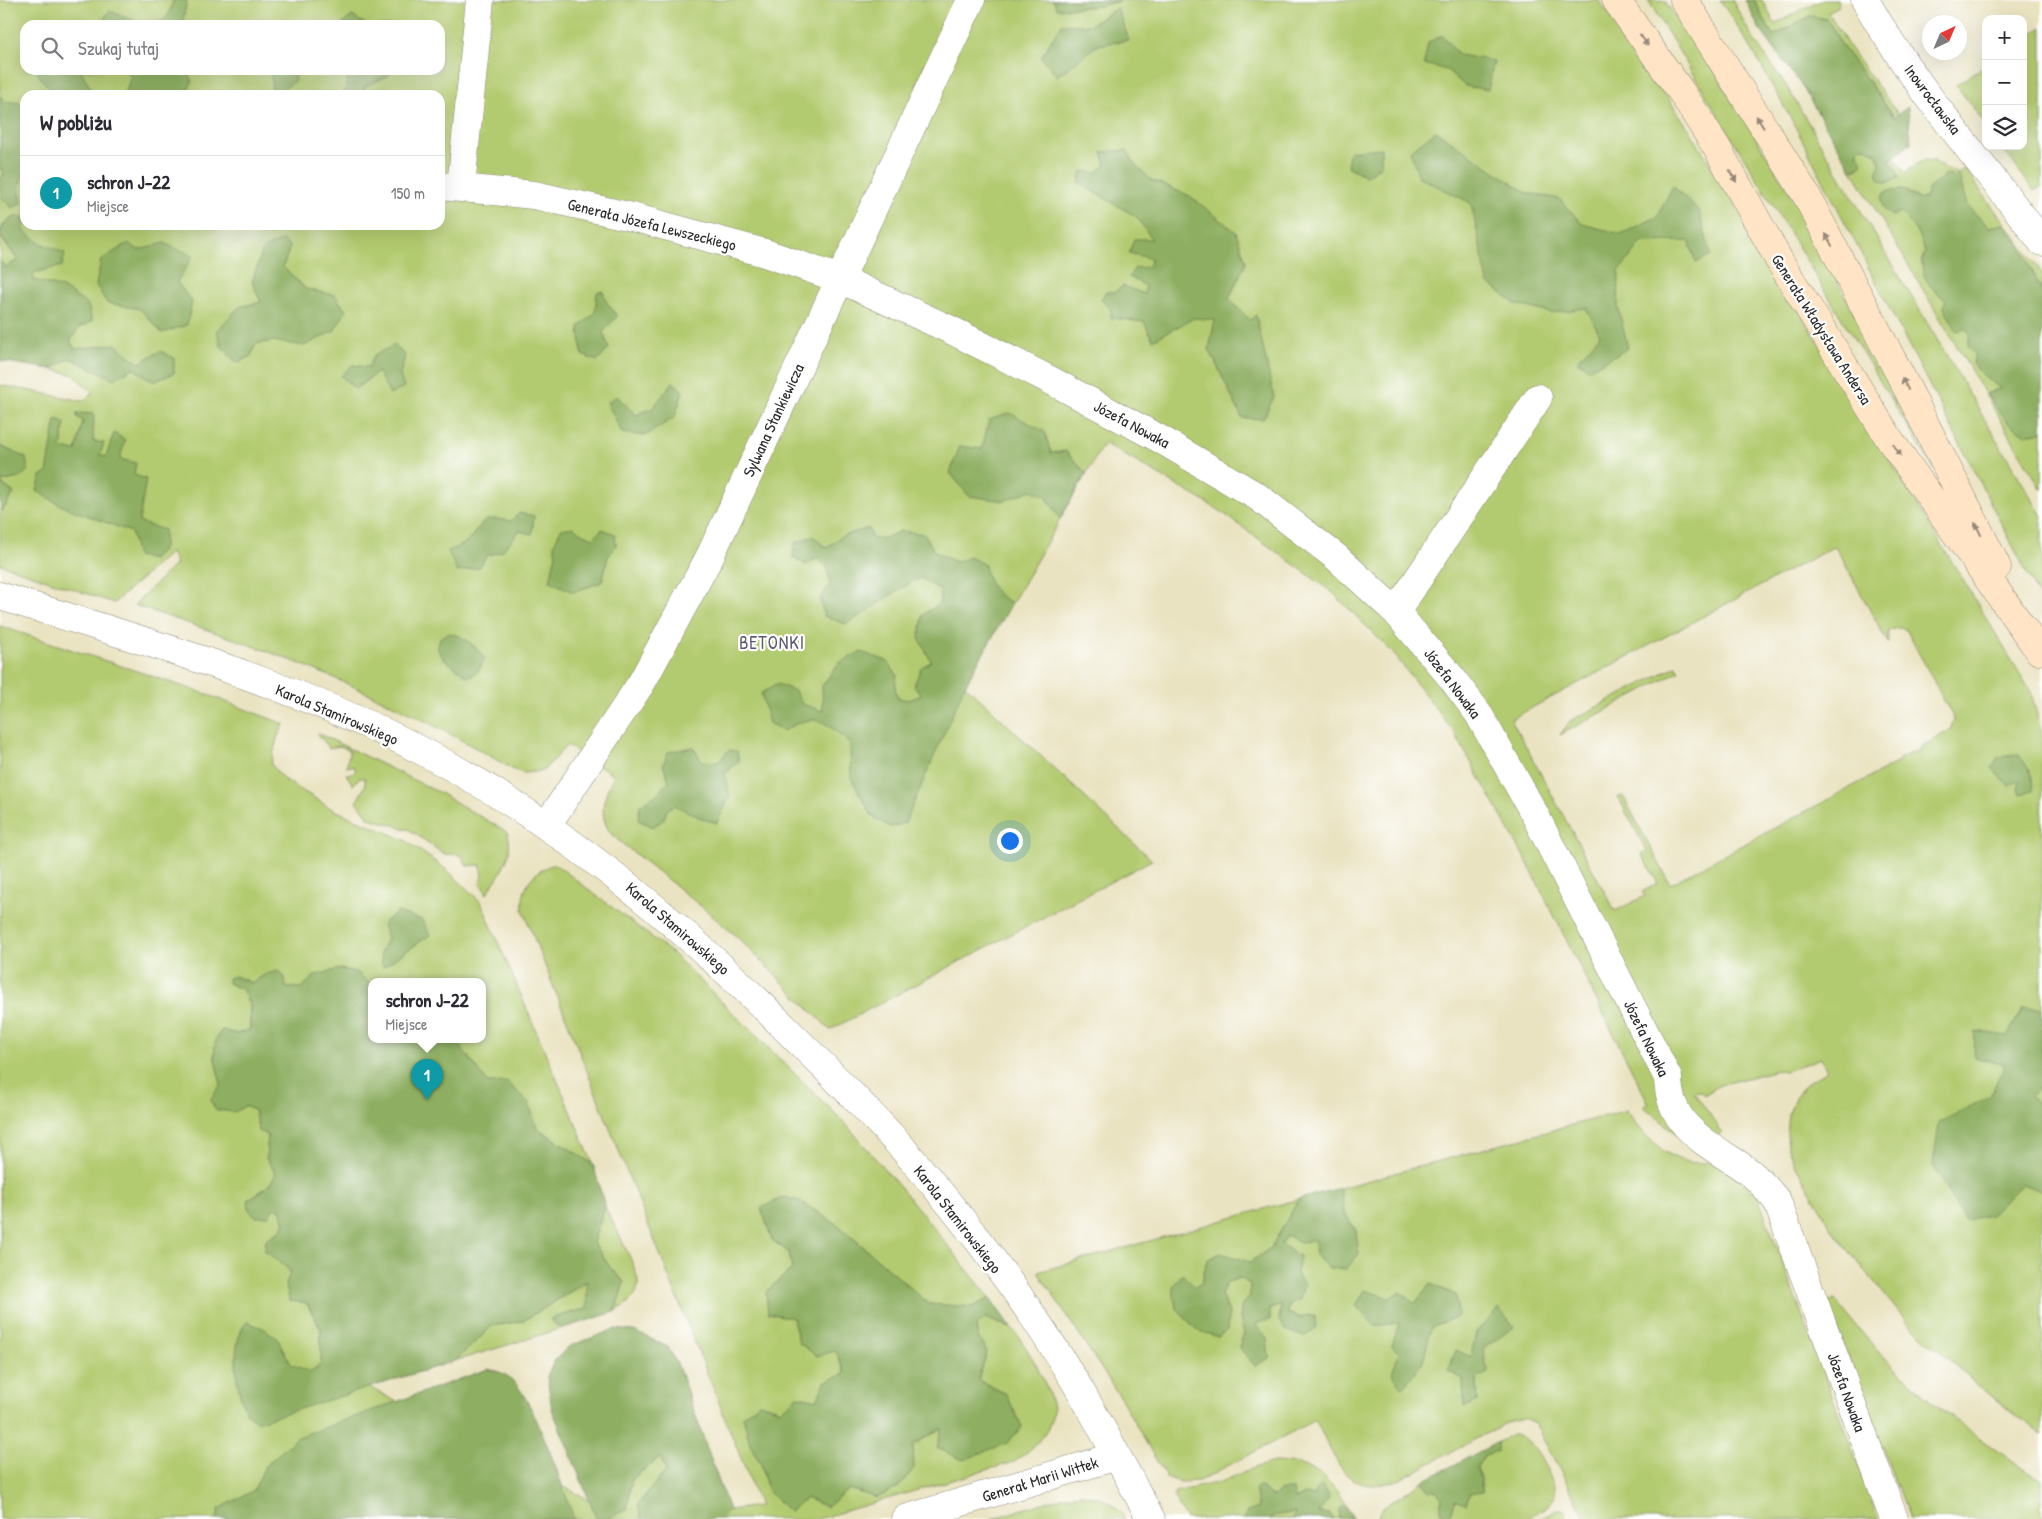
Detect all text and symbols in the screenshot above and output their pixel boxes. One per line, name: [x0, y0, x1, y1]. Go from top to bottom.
north arrow: [1922, 15, 1967, 60]
map controls: [1982, 15, 2027, 150]
button: +: [1982, 15, 2027, 60]
search box: [20, 20, 445, 75]
one-way arrow: [1639, 33, 1649, 47]
icon: search: [38, 34, 66, 62]
text: Szukaj tutaj: [78, 35, 159, 61]
street label: Inowrocławska: [1899, 59, 1967, 139]
button: −: [1982, 60, 2027, 105]
button: layers: [1982, 105, 2027, 150]
text: W pobliżu: [40, 108, 112, 137]
one-way arrow: [1756, 116, 1765, 129]
text: schron J-22: [87, 169, 170, 195]
one-way arrow: [1728, 169, 1737, 183]
text: 1: [53, 182, 59, 204]
text: 150 m: [391, 182, 425, 204]
street label: Generała Józefa Lewszeckiego: [565, 192, 739, 256]
text: Miejsce: [87, 195, 129, 217]
one-way arrow: [1825, 232, 1833, 247]
street label: Generała Władysława Andersa: [1767, 250, 1877, 408]
street label: Sylwana Stankiewicza: [737, 360, 809, 480]
one-way arrow: [1901, 376, 1909, 391]
street label: Józefa Nowaka: [1090, 395, 1174, 453]
one-way arrow: [1892, 443, 1902, 456]
one-way arrow: [1974, 522, 1982, 536]
district label: BETONKI: [739, 630, 805, 655]
street label: Józefa Nowaka: [1419, 643, 1487, 723]
street label: Karola Stamirowskiego: [272, 678, 402, 750]
your location: [997, 828, 1023, 854]
street label: Karola Stamirowskiego: [621, 877, 735, 980]
popup: [368, 978, 486, 1043]
text: schron J-22: [385, 987, 469, 1013]
street label: Józefa Nowaka: [1619, 996, 1675, 1080]
text: Miejsce: [385, 1013, 427, 1035]
pin: 1: [411, 1059, 443, 1100]
street label: Karola Stamirowskiego: [909, 1160, 1007, 1278]
street label: Józefa Nowaka: [1822, 1349, 1872, 1435]
street label: Generał Marii Wittek: [979, 1451, 1101, 1507]

